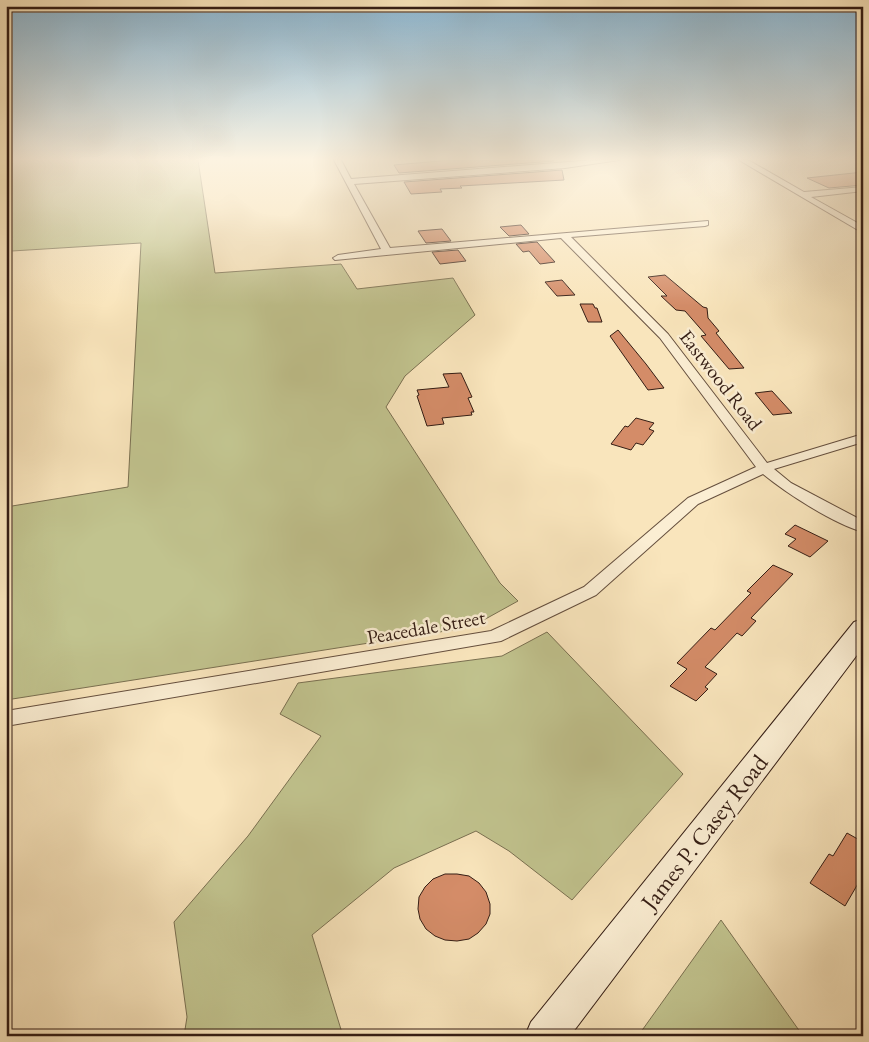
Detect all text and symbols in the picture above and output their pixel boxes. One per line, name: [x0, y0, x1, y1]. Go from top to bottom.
street label: Eastwood Road: [674, 325, 769, 436]
street label: Peacedale Street: [365, 604, 488, 650]
street label: James P. Casey Road: [632, 747, 775, 918]

